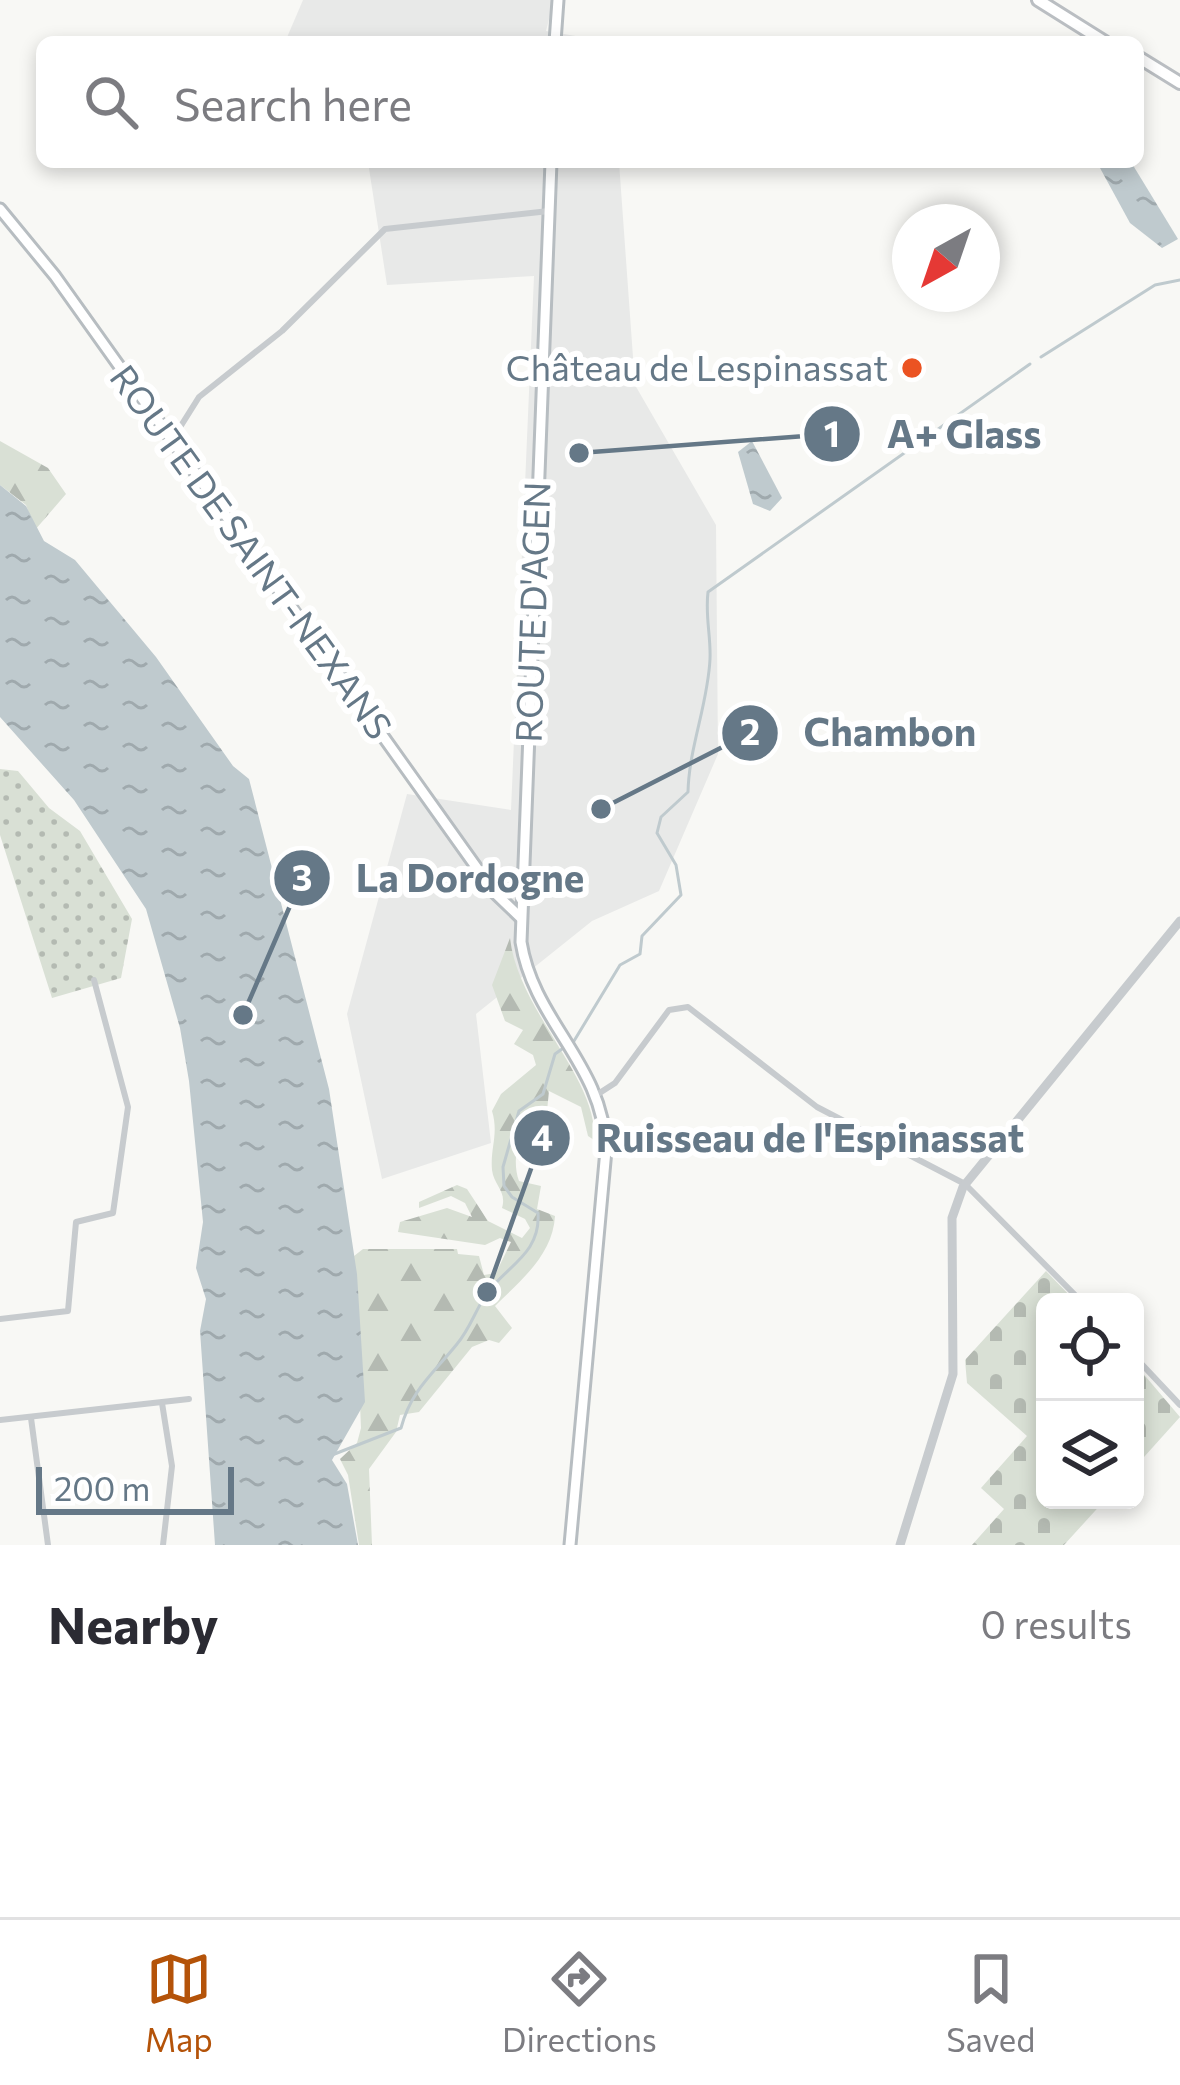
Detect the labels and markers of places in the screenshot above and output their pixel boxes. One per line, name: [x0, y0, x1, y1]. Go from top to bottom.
place label: Château de Lespinassat: [506, 344, 888, 388]
marker: Château de Lespinassat: [899, 355, 925, 381]
callout: A+ Glass: [802, 397, 1065, 472]
callout: Chambon: [720, 695, 1000, 770]
callout: La Dordogne: [272, 841, 609, 916]
callout: Ruisseau de l'Espinassat: [512, 1101, 1048, 1176]

